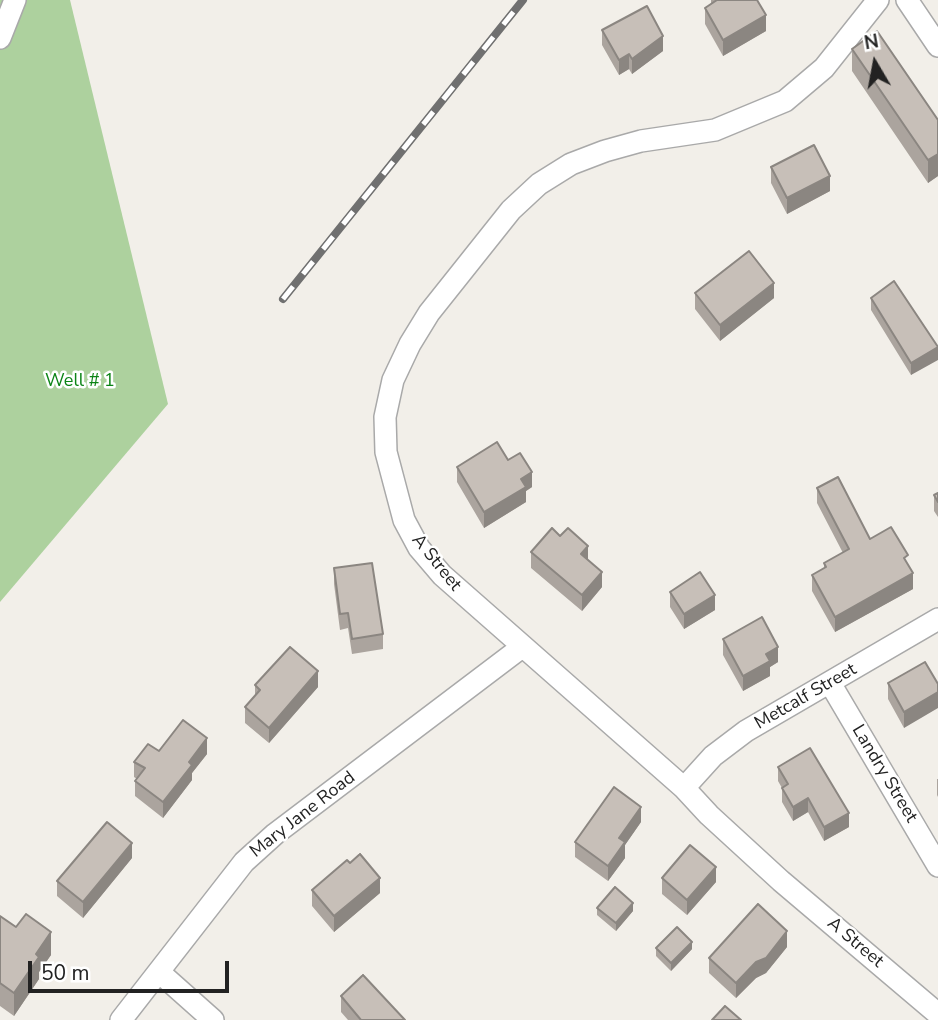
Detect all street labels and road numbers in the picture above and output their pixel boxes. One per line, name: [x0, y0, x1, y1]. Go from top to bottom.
street label: A Street: [407, 530, 465, 596]
street label: Metcalf Street: [751, 659, 861, 735]
street label: Landry Street: [846, 721, 922, 827]
street label: Mary Jane Road: [246, 767, 360, 863]
street label: A Street: [822, 913, 888, 973]

